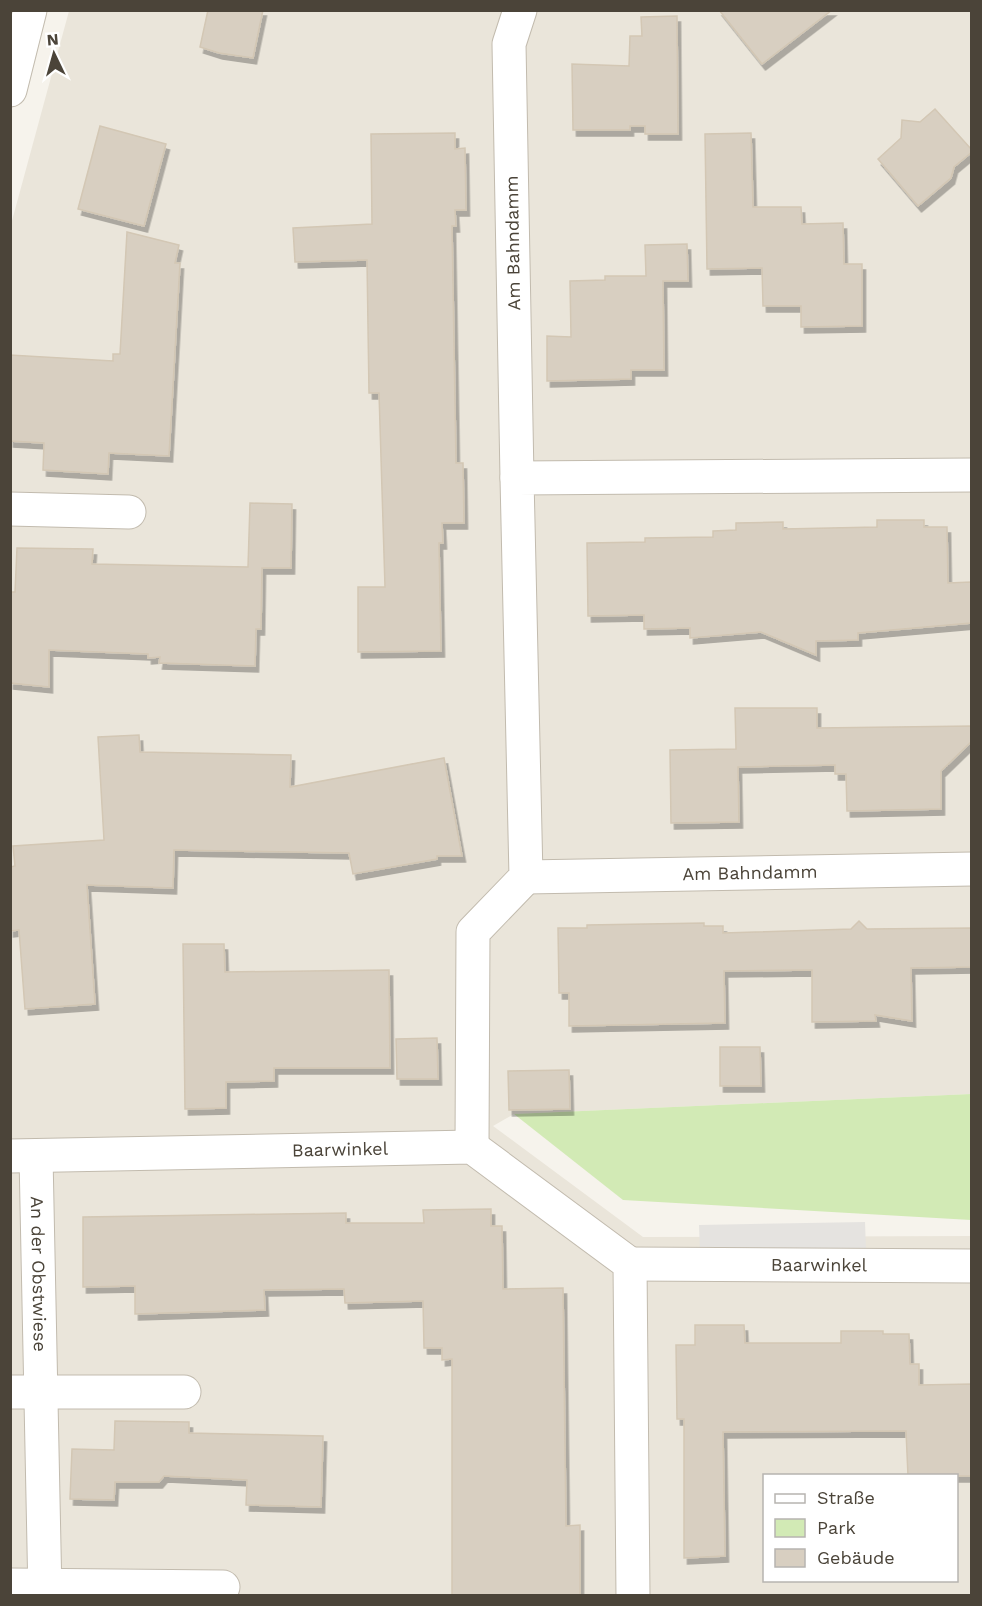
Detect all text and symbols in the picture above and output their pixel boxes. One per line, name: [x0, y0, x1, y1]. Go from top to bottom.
north arrow: [24, 24, 84, 84]
text: N: [46, 30, 59, 50]
street label: Am Bahndamm: [501, 175, 524, 311]
street label: Am Bahndamm: [682, 861, 818, 884]
street label: Baarwinkel: [292, 1138, 389, 1161]
street label: An der Obstwiese: [27, 1196, 51, 1352]
street label: Baarwinkel: [771, 1254, 868, 1275]
legend: [763, 1474, 958, 1582]
text: Straße: [817, 1487, 875, 1508]
text: Park: [817, 1517, 856, 1538]
text: Gebäude: [817, 1547, 895, 1568]

